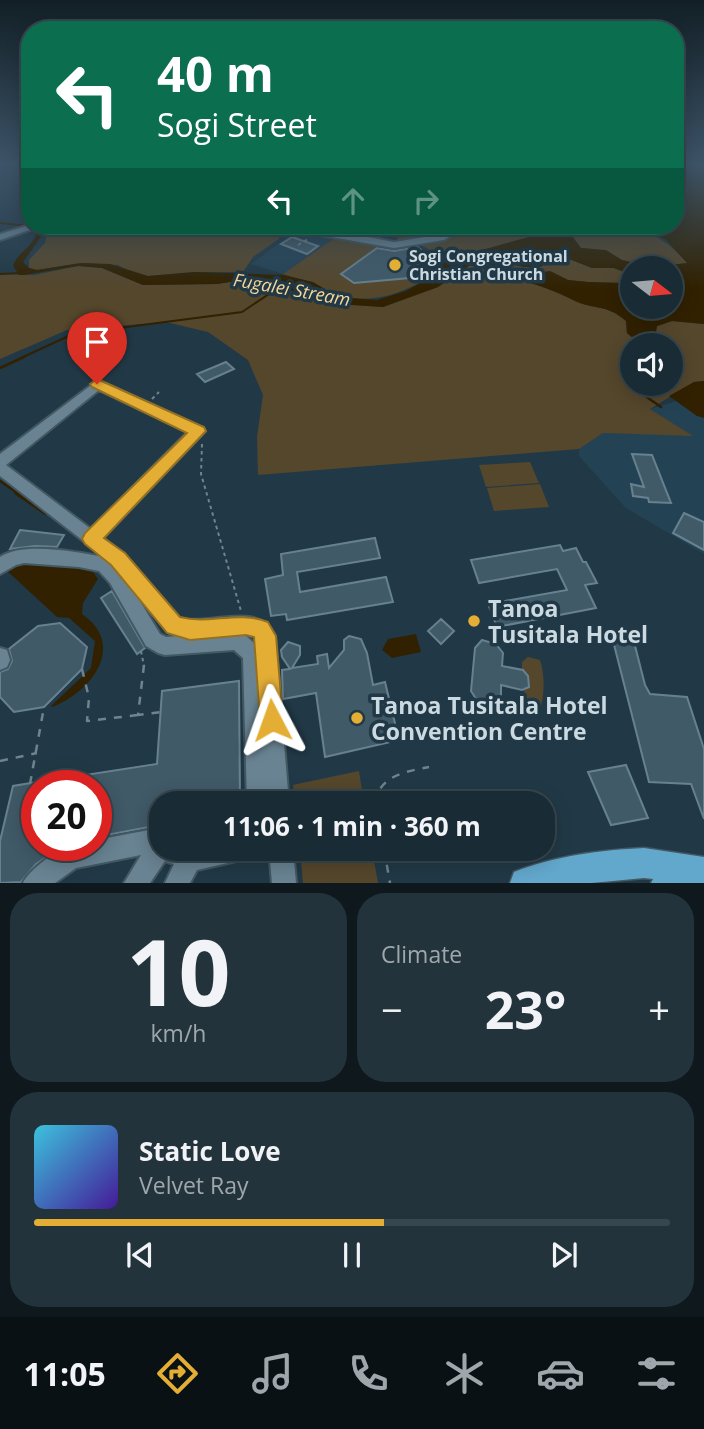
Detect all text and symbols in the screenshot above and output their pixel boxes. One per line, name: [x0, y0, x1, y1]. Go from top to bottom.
text: 40 m: [157, 40, 274, 106]
icon: left: [42, 49, 133, 140]
text: Sogi Street: [157, 103, 317, 146]
icon: left: [261, 182, 299, 220]
icon: ahead: [334, 182, 372, 220]
icon: right: [407, 182, 445, 220]
place label: Sogi Congregational Christian Church: [409, 245, 568, 285]
north arrow: [620, 256, 682, 318]
map controls: [620, 256, 683, 396]
marker: Sogi Congregational Christian Church: [387, 257, 403, 273]
water label: Fugalei Stream: [232, 267, 352, 311]
pin: [67, 312, 127, 384]
icon: arrive: [78, 323, 116, 361]
button: sound: [620, 333, 683, 396]
place label: Tanoa Tusitala Hotel: [488, 592, 648, 650]
marker: Tanoa Tusitala Hotel: [466, 613, 482, 629]
position arrow: [235, 683, 309, 757]
place label: Tanoa Tusitala Hotel Convention Centre: [371, 689, 608, 747]
marker: Tanoa Tusitala Hotel Convention Centre: [349, 710, 365, 726]
speed limit sign: 20: [21, 770, 112, 861]
text: 11:06 · 1 min · 360 m: [223, 808, 481, 844]
text: 10: [126, 909, 231, 1033]
text: Climate: [381, 938, 462, 970]
text: 23°: [485, 973, 566, 1044]
text: −: [381, 983, 403, 1035]
text: +: [648, 983, 670, 1035]
text: km/h: [151, 1017, 206, 1049]
text: Static Love: [139, 1133, 281, 1169]
text: Velvet Ray: [139, 1169, 249, 1201]
icon: previous: [121, 1236, 159, 1274]
icon: pause: [333, 1236, 371, 1274]
icon: next: [545, 1236, 583, 1274]
icon: directions: [153, 1349, 202, 1398]
icon: music: [248, 1349, 297, 1398]
icon: phone: [344, 1349, 393, 1398]
icon: climate: [440, 1349, 489, 1398]
icon: car: [536, 1349, 585, 1398]
icon: filters: [632, 1349, 681, 1398]
text: 11:05: [23, 1352, 106, 1395]

